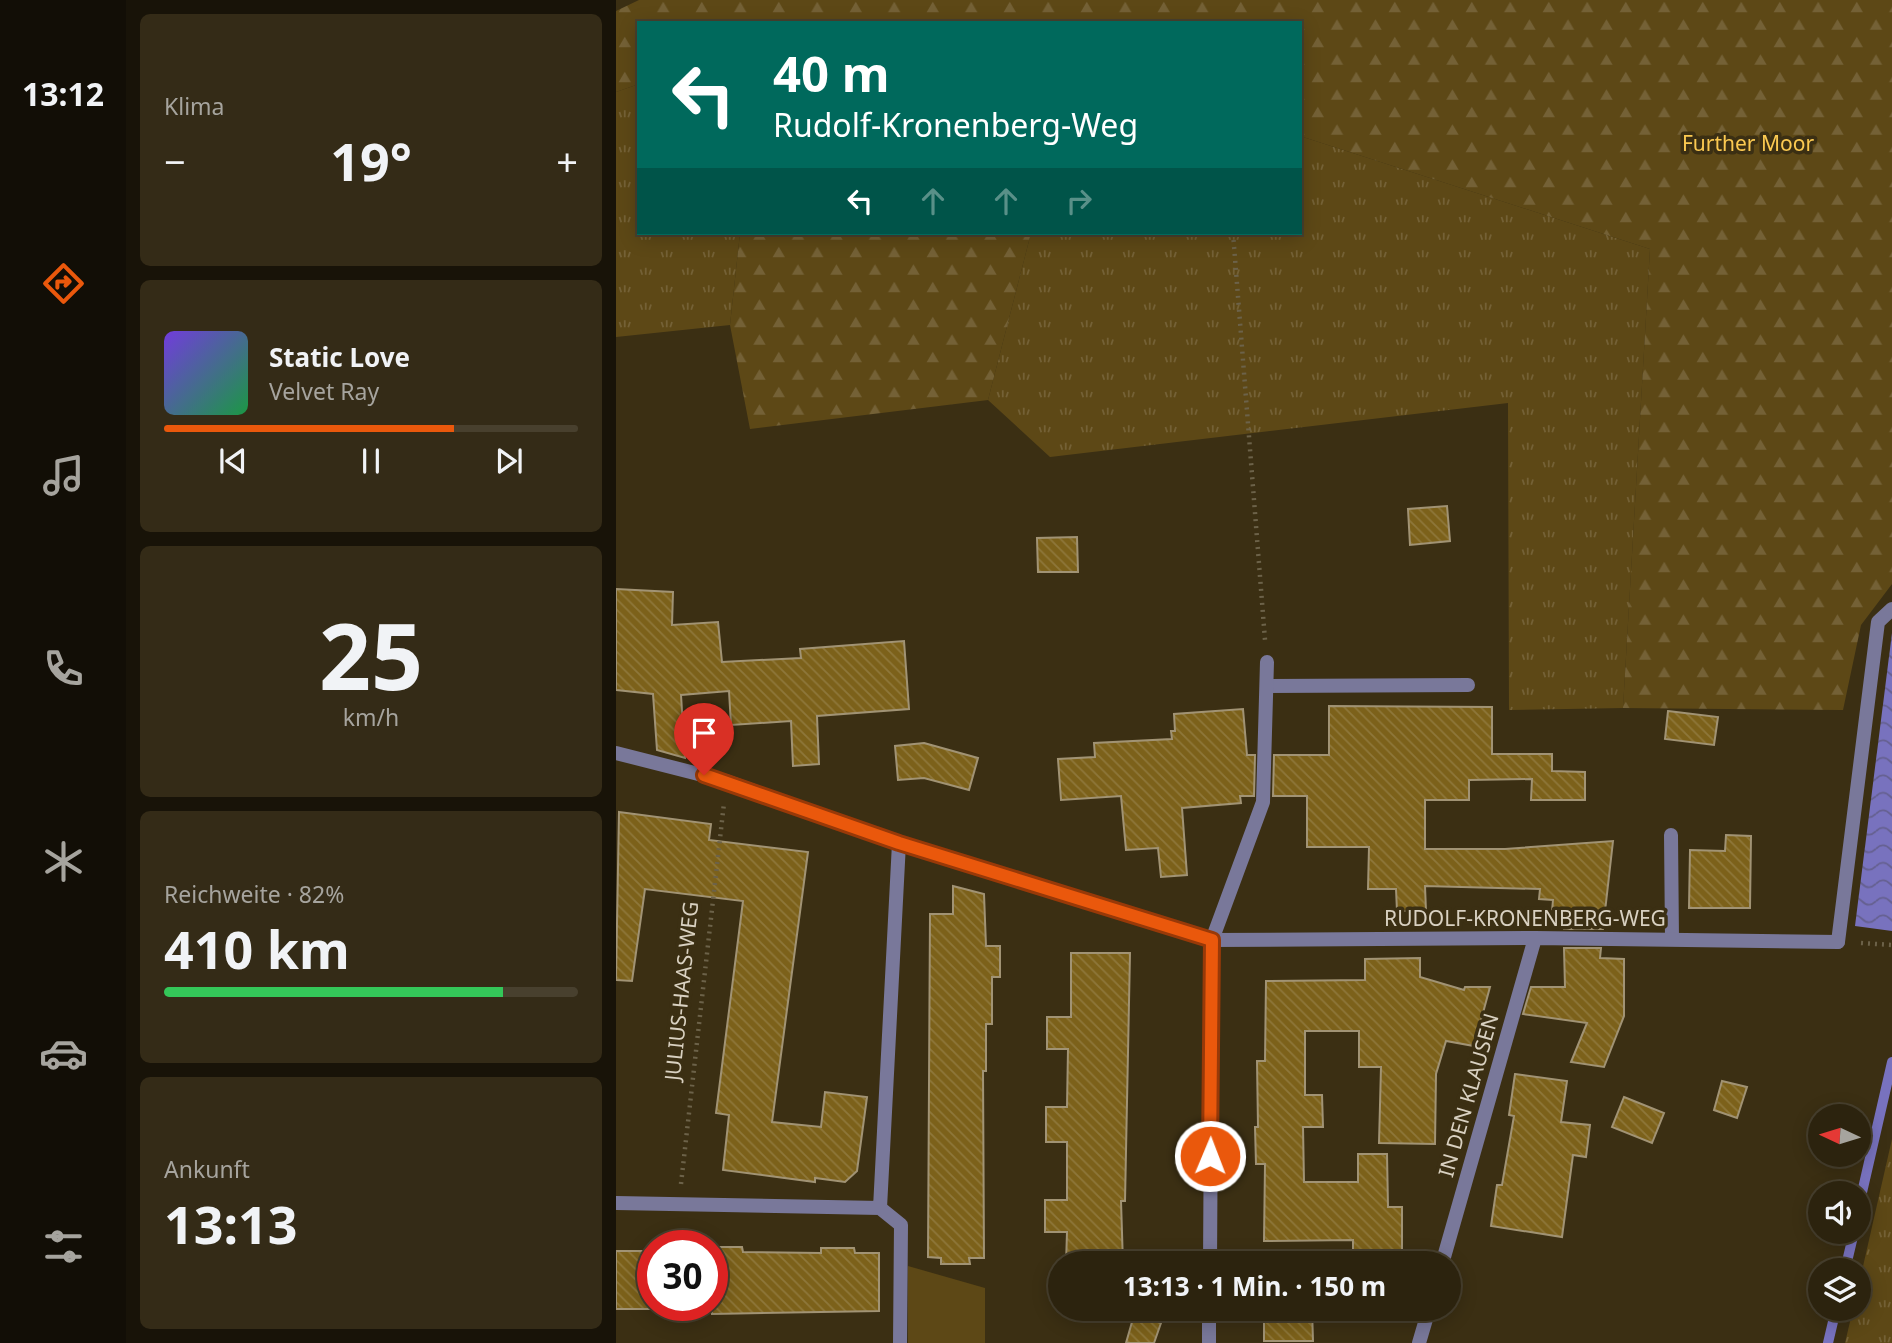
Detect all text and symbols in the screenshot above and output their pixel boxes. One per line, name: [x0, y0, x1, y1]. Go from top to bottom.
text: 40 m: [773, 40, 890, 106]
icon: left: [658, 49, 749, 140]
text: 13:12: [22, 72, 104, 115]
text: Klima: [164, 90, 225, 122]
text: Rudolf-Kronenberg-Weg: [773, 103, 1138, 146]
text: 19°: [330, 125, 412, 196]
park label: Further Moor: [1682, 129, 1814, 157]
text: −: [164, 135, 186, 187]
text: +: [556, 135, 578, 187]
icon: left: [841, 182, 879, 220]
icon: ahead: [914, 182, 952, 220]
icon: ahead: [987, 182, 1025, 220]
icon: right: [1060, 182, 1098, 220]
icon: directions: [39, 259, 88, 308]
text: Static Love: [269, 339, 410, 375]
text: Velvet Ray: [269, 375, 379, 407]
icon: previous: [214, 442, 252, 480]
icon: pause: [352, 442, 390, 480]
icon: next: [490, 442, 528, 480]
icon: music: [39, 451, 88, 500]
text: 25: [319, 593, 423, 717]
icon: phone: [39, 644, 88, 693]
text: km/h: [343, 701, 399, 733]
pin: [674, 703, 734, 775]
icon: arrive: [685, 714, 723, 752]
icon: climate: [39, 837, 88, 886]
text: Reichweite · 82%: [164, 878, 344, 910]
street label: JULIUS-HAAS-WEG: [657, 900, 704, 1084]
street label: RUDOLF-KRONENBERG-WEG: [1384, 904, 1666, 932]
text: 410 km: [164, 913, 350, 984]
street label: IN DEN KLAUSEN: [1431, 1010, 1505, 1180]
icon: car: [39, 1029, 88, 1078]
north arrow: [1808, 1104, 1871, 1167]
map controls: [1808, 1104, 1871, 1321]
position arrow: [1173, 1119, 1247, 1193]
text: Ankunft: [164, 1153, 250, 1185]
button: sound: [1808, 1181, 1871, 1244]
text: 13:13: [164, 1188, 298, 1259]
icon: filters: [39, 1222, 88, 1271]
speed limit sign: 30: [637, 1230, 728, 1321]
button: layers: [1808, 1258, 1871, 1321]
text: 13:13 · 1 Min. · 150 m: [1123, 1268, 1386, 1304]

